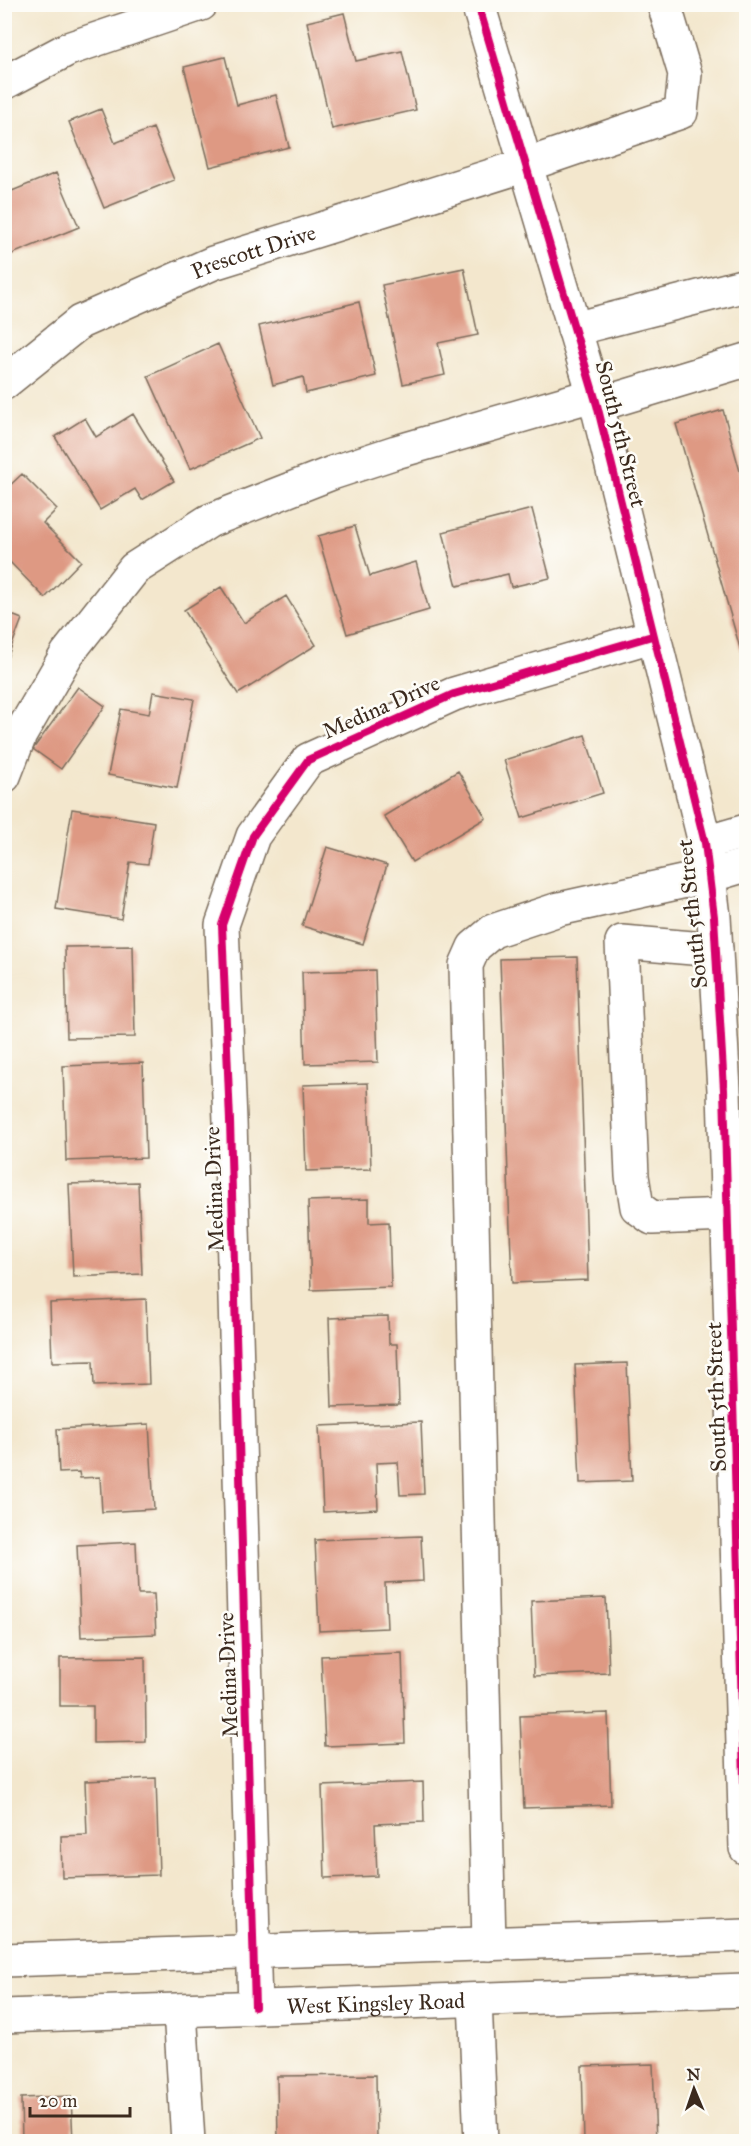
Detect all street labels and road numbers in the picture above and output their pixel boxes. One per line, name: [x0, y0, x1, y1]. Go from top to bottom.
street label: Prescott Drive: [187, 218, 319, 285]
street label: South 5th Street: [590, 358, 652, 510]
street label: Medina Drive: [318, 669, 444, 745]
street label: South 5th Street: [671, 838, 713, 990]
street label: Medina Drive: [198, 1126, 230, 1252]
street label: South 5th Street: [700, 1321, 732, 1472]
street label: Medina Drive: [212, 1612, 244, 1738]
street label: West Kingsley Road: [286, 1986, 465, 2020]

